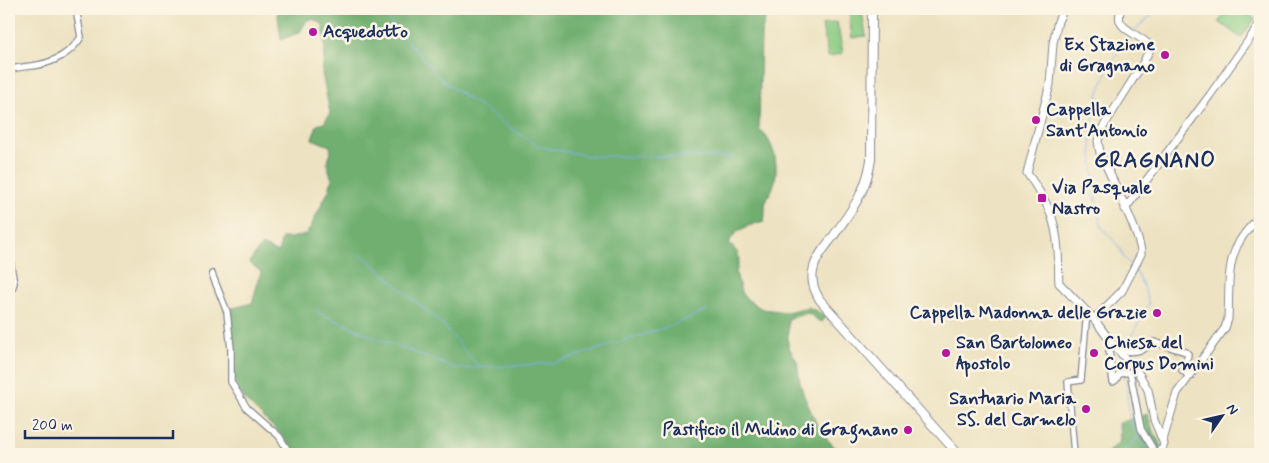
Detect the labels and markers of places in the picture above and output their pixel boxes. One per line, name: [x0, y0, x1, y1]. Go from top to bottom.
place label: Acquedotto: [323, 20, 408, 44]
marker: Acquedotto: [307, 26, 319, 38]
place label: Ex Stazione di Gragnano: [1060, 33, 1155, 78]
marker: Ex Stazione di Gragnano: [1159, 49, 1171, 61]
place label: Cappella Sant'Antonio: [1046, 98, 1148, 143]
marker: Cappella Sant'Antonio: [1030, 114, 1042, 126]
place label: Via Pasquale Nastro: [1052, 176, 1152, 221]
marker: Via Pasquale Nastro: [1036, 192, 1048, 204]
place label: Cappella Madonna delle Grazie: [909, 301, 1147, 325]
marker: Cappella Madonna delle Grazie: [1151, 307, 1163, 319]
place label: San Bartolomeo Apostolo: [956, 331, 1072, 377]
place label: Chiesa del Corpus Domini: [1104, 331, 1214, 376]
marker: San Bartolomeo Apostolo: [940, 347, 952, 359]
marker: Chiesa del Corpus Domini: [1088, 347, 1100, 359]
place label: Santuario Maria SS. del Carmelo: [949, 387, 1077, 432]
marker: Santuario Maria SS. del Carmelo: [1080, 403, 1092, 415]
place label: Pastificio il Mulino di Gragnano: [663, 418, 898, 444]
marker: Pastificio il Mulino di Gragnano: [902, 424, 914, 436]

